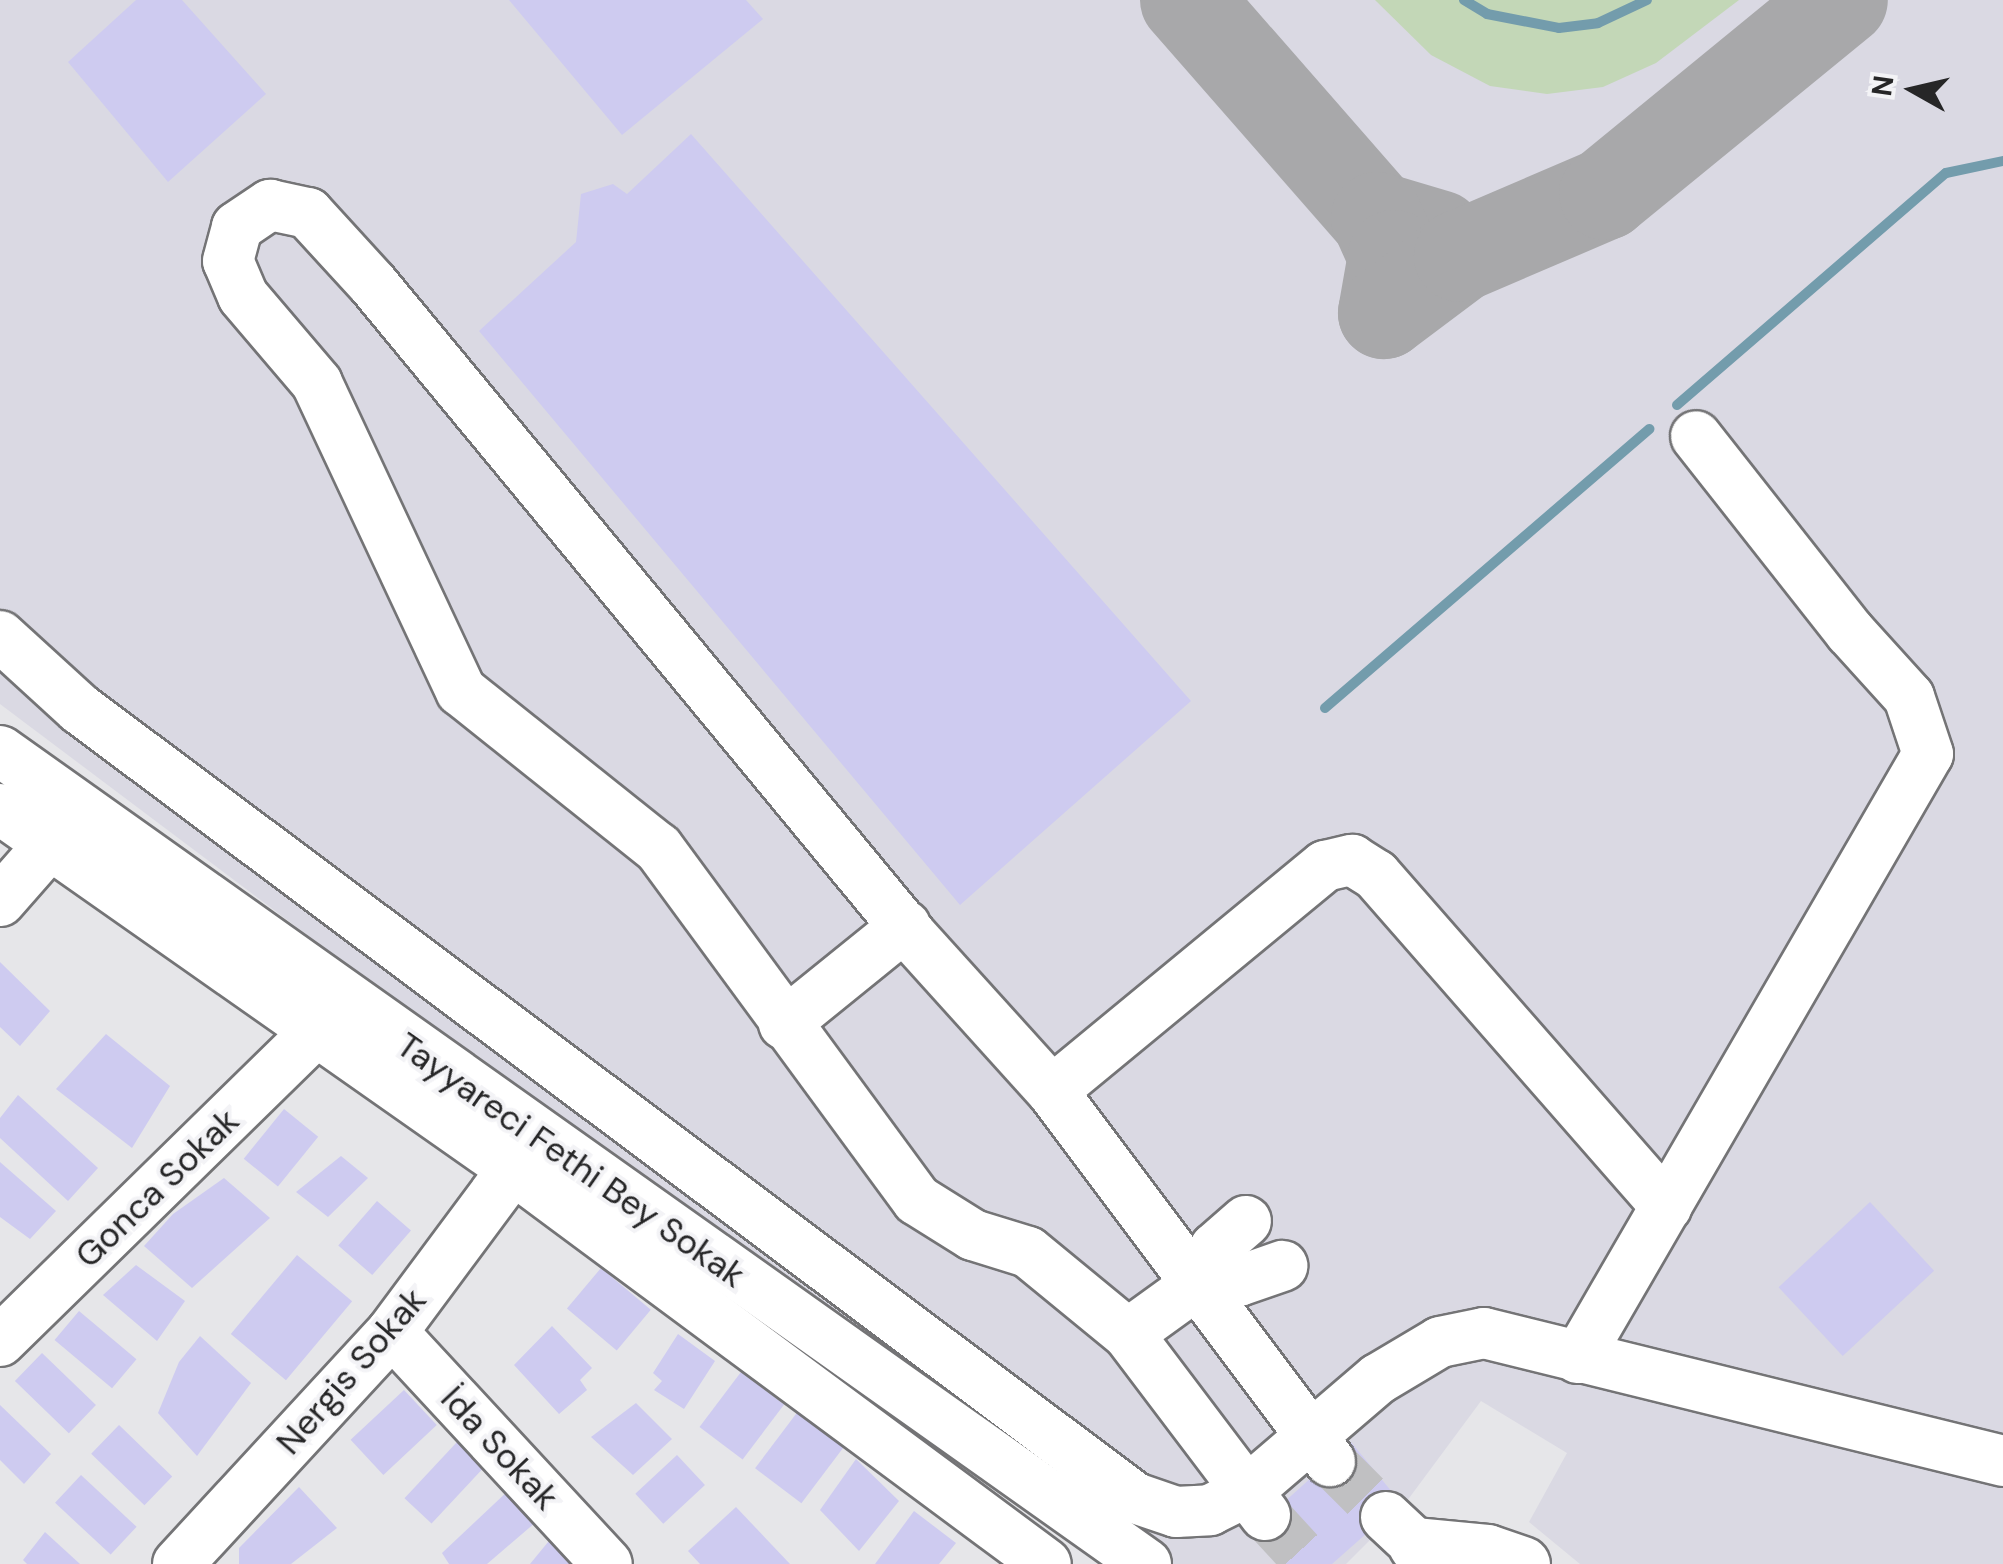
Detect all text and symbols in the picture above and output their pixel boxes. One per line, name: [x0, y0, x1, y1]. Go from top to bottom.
north arrow: [1863, 40, 1963, 140]
text: N: [1863, 73, 1903, 98]
street label: Tayyareci Fethi Bey Sokak: [389, 1024, 753, 1296]
street label: Gonca Sokak: [67, 1100, 247, 1276]
street label: Nergis Sokak: [267, 1279, 435, 1463]
street label: İda Sokak: [432, 1377, 568, 1519]

